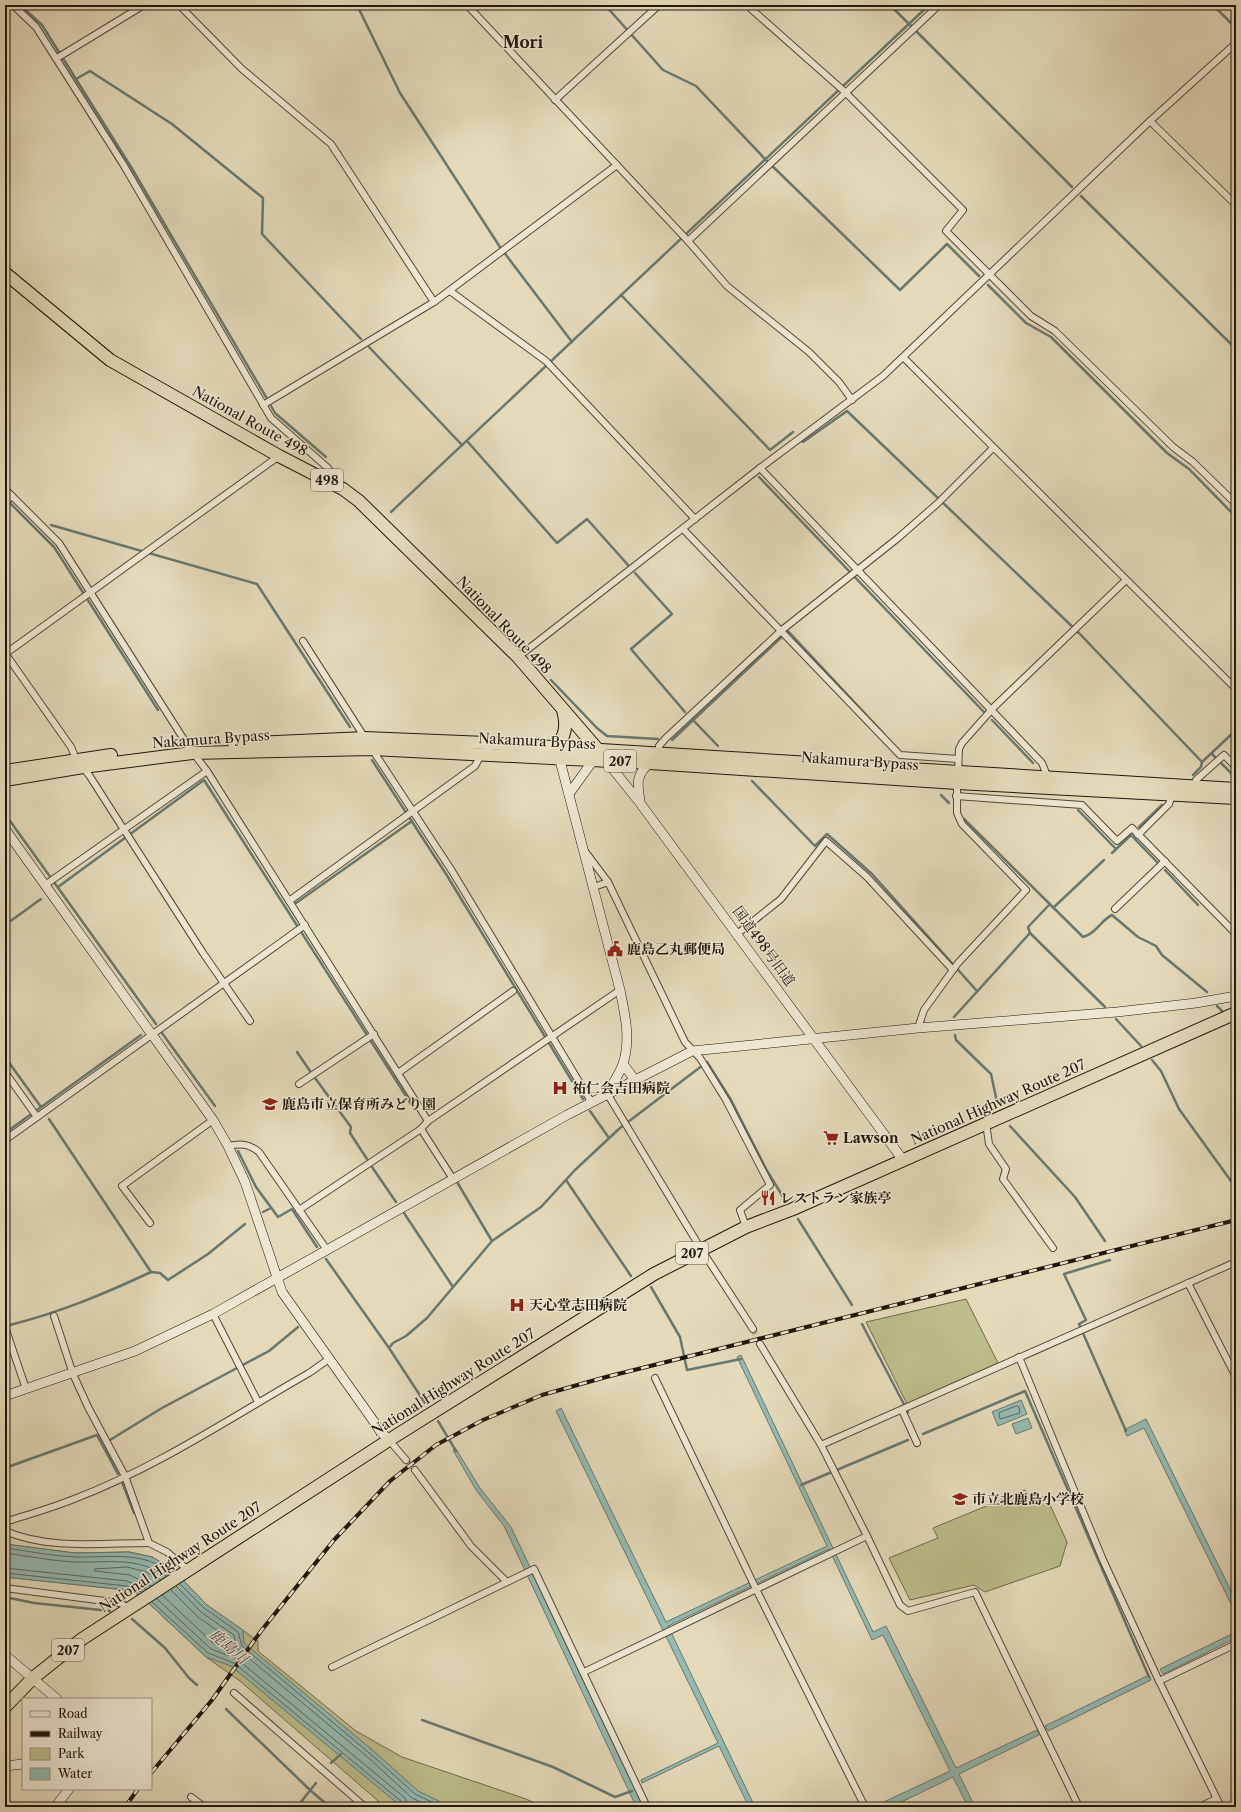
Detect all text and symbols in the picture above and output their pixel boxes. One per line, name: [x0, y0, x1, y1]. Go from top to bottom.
district label: Mori: [503, 32, 543, 52]
street label: National Route 498: [189, 382, 311, 460]
road number: 498: [311, 469, 343, 491]
street label: National Route 498: [453, 572, 555, 678]
street label: Nakamura Bypass: [152, 726, 270, 752]
street label: Nakamura Bypass: [478, 729, 596, 753]
street label: Nakamura Bypass: [801, 748, 919, 774]
road number: 207: [604, 750, 636, 772]
street label: 国道498号旧道: [729, 902, 799, 990]
public building icon: 鹿島乙丸郵便局: [606, 940, 624, 958]
place label: 鹿島乙丸郵便局: [627, 940, 725, 958]
street label: National Highway Route 207: [908, 1055, 1088, 1149]
hospital icon: 祐仁会吉田病院: [551, 1079, 569, 1097]
place label: 祐仁会吉田病院: [572, 1079, 670, 1097]
school or university icon: 鹿島市立保育所みどり園: [261, 1095, 279, 1113]
place label: 鹿島市立保育所みどり園: [282, 1095, 436, 1113]
supermarket icon: Lawson: [822, 1129, 840, 1147]
place label: Lawson: [843, 1129, 899, 1147]
restaurant icon: レストラン家族亭: [759, 1189, 777, 1207]
place label: レストラン家族亭: [780, 1189, 892, 1207]
road number: 207: [676, 1242, 708, 1264]
hospital icon: 天心堂志田病院: [508, 1296, 526, 1314]
place label: 天心堂志田病院: [529, 1296, 627, 1314]
street label: National Highway Route 207: [368, 1324, 538, 1440]
school or university icon: 市立北鹿島小学校: [951, 1490, 969, 1508]
place label: 市立北鹿島小学校: [972, 1490, 1084, 1508]
street label: National Highway Route 207: [96, 1498, 264, 1616]
water label: 鹿島川: [206, 1624, 254, 1669]
road number: 207: [52, 1639, 84, 1661]
legend: [22, 1698, 152, 1790]
text: Road: [58, 1706, 88, 1721]
text: Railway: [58, 1726, 103, 1741]
text: Park: [58, 1746, 85, 1761]
text: Water: [57, 1766, 92, 1781]

